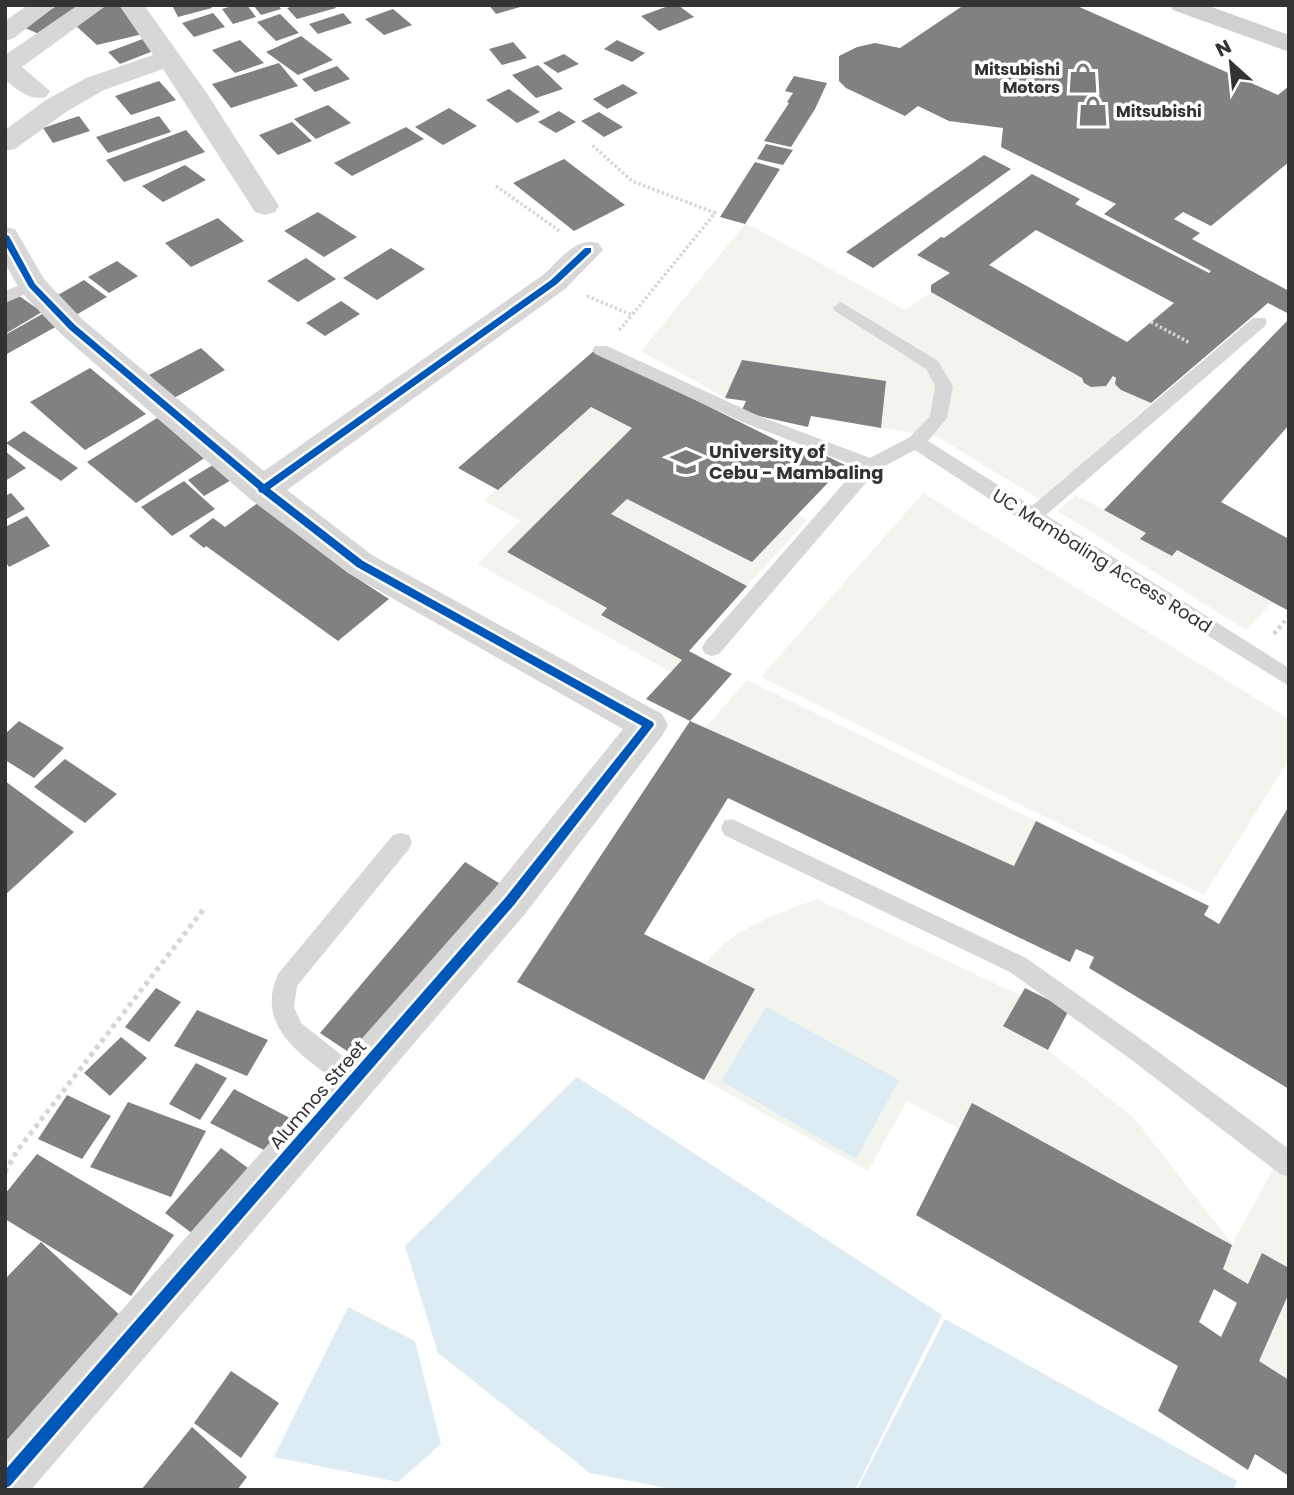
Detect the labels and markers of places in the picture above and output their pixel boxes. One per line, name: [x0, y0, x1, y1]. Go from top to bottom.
place label: Mitsubishi Motors: [974, 58, 1060, 99]
shop icon: Mitsubishi Motors: [1066, 61, 1100, 95]
shop icon: Mitsubishi: [1076, 94, 1110, 128]
place label: Mitsubishi: [1116, 100, 1202, 123]
place label: University of Cebu - Mambaling: [709, 439, 883, 485]
school or university icon: University of Cebu - Mambaling: [669, 445, 703, 479]

